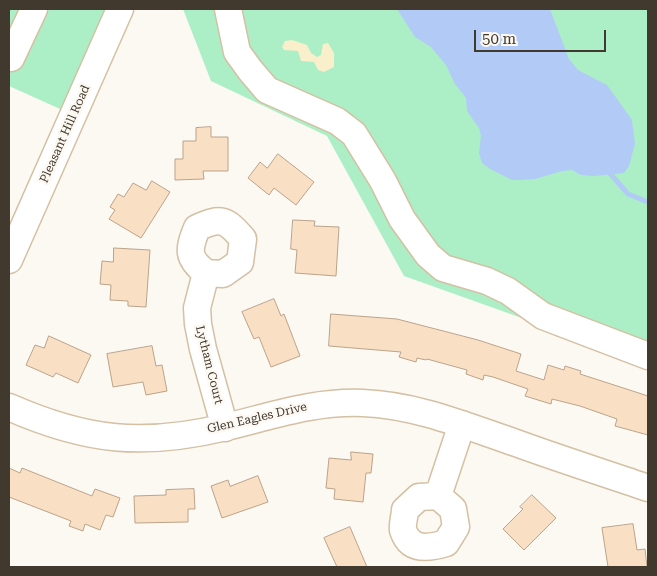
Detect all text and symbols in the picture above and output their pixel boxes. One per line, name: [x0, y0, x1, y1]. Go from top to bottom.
scale bar: [477, 20, 610, 52]
text: 50 m: [482, 30, 516, 48]
street label: Pleasant Hill Road: [37, 83, 93, 185]
street label: Lytham Court: [192, 324, 226, 406]
street label: Glen Eagles Drive: [206, 400, 308, 436]

